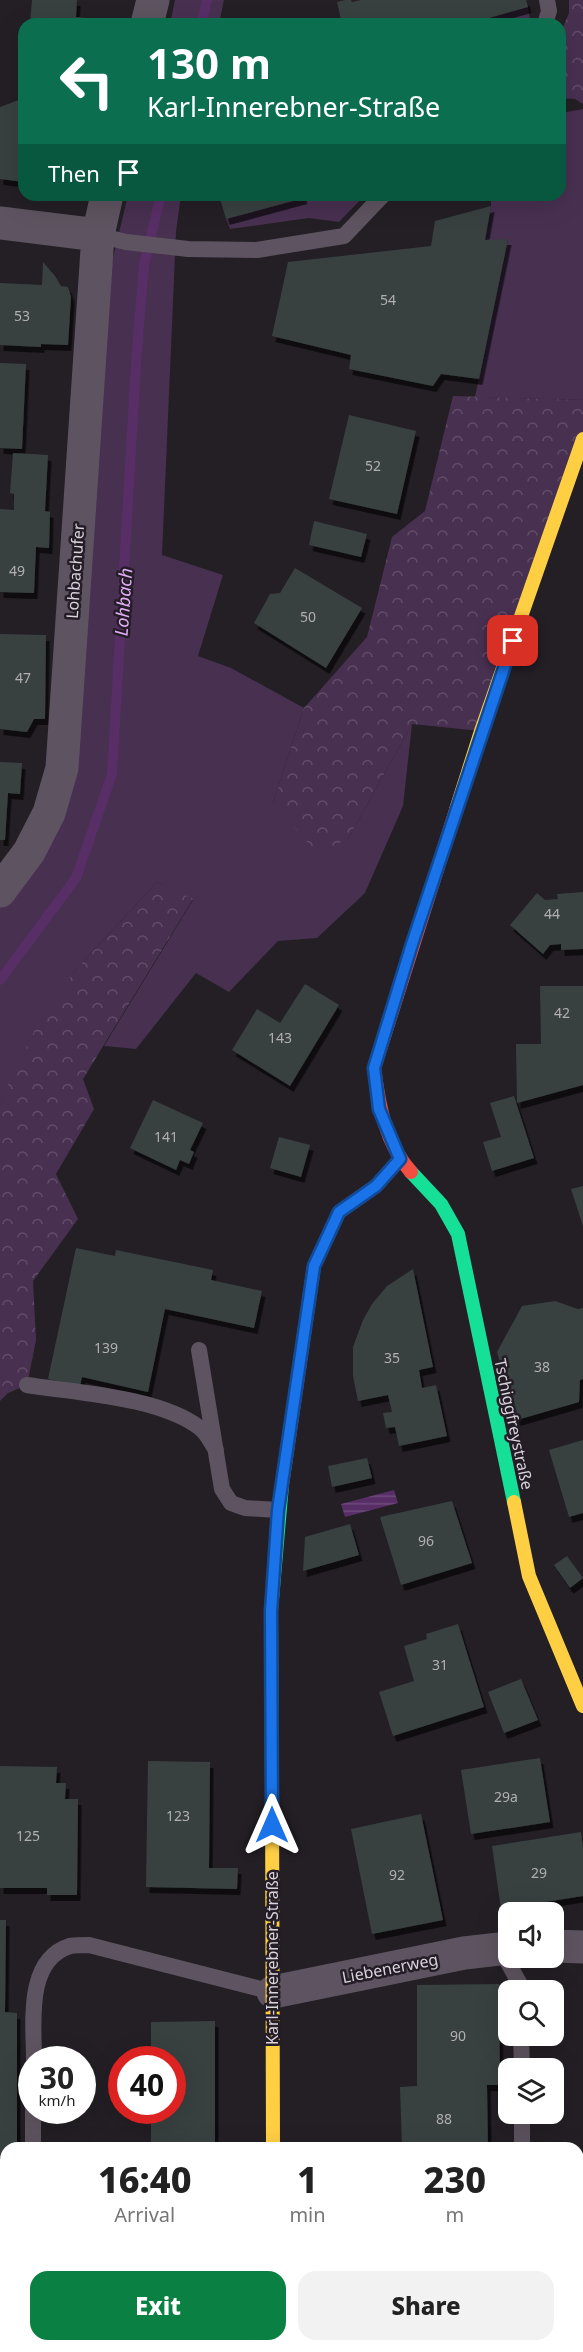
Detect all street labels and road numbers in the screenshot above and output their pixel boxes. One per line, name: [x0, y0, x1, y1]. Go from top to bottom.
street label: Lohbachufer: [61, 522, 89, 619]
street label: Tschiggfreystraße: [489, 1356, 539, 1492]
street label: Karl-Innerebner-Straße: [261, 1871, 283, 2045]
street label: Liebenerweg: [340, 1948, 440, 1988]

